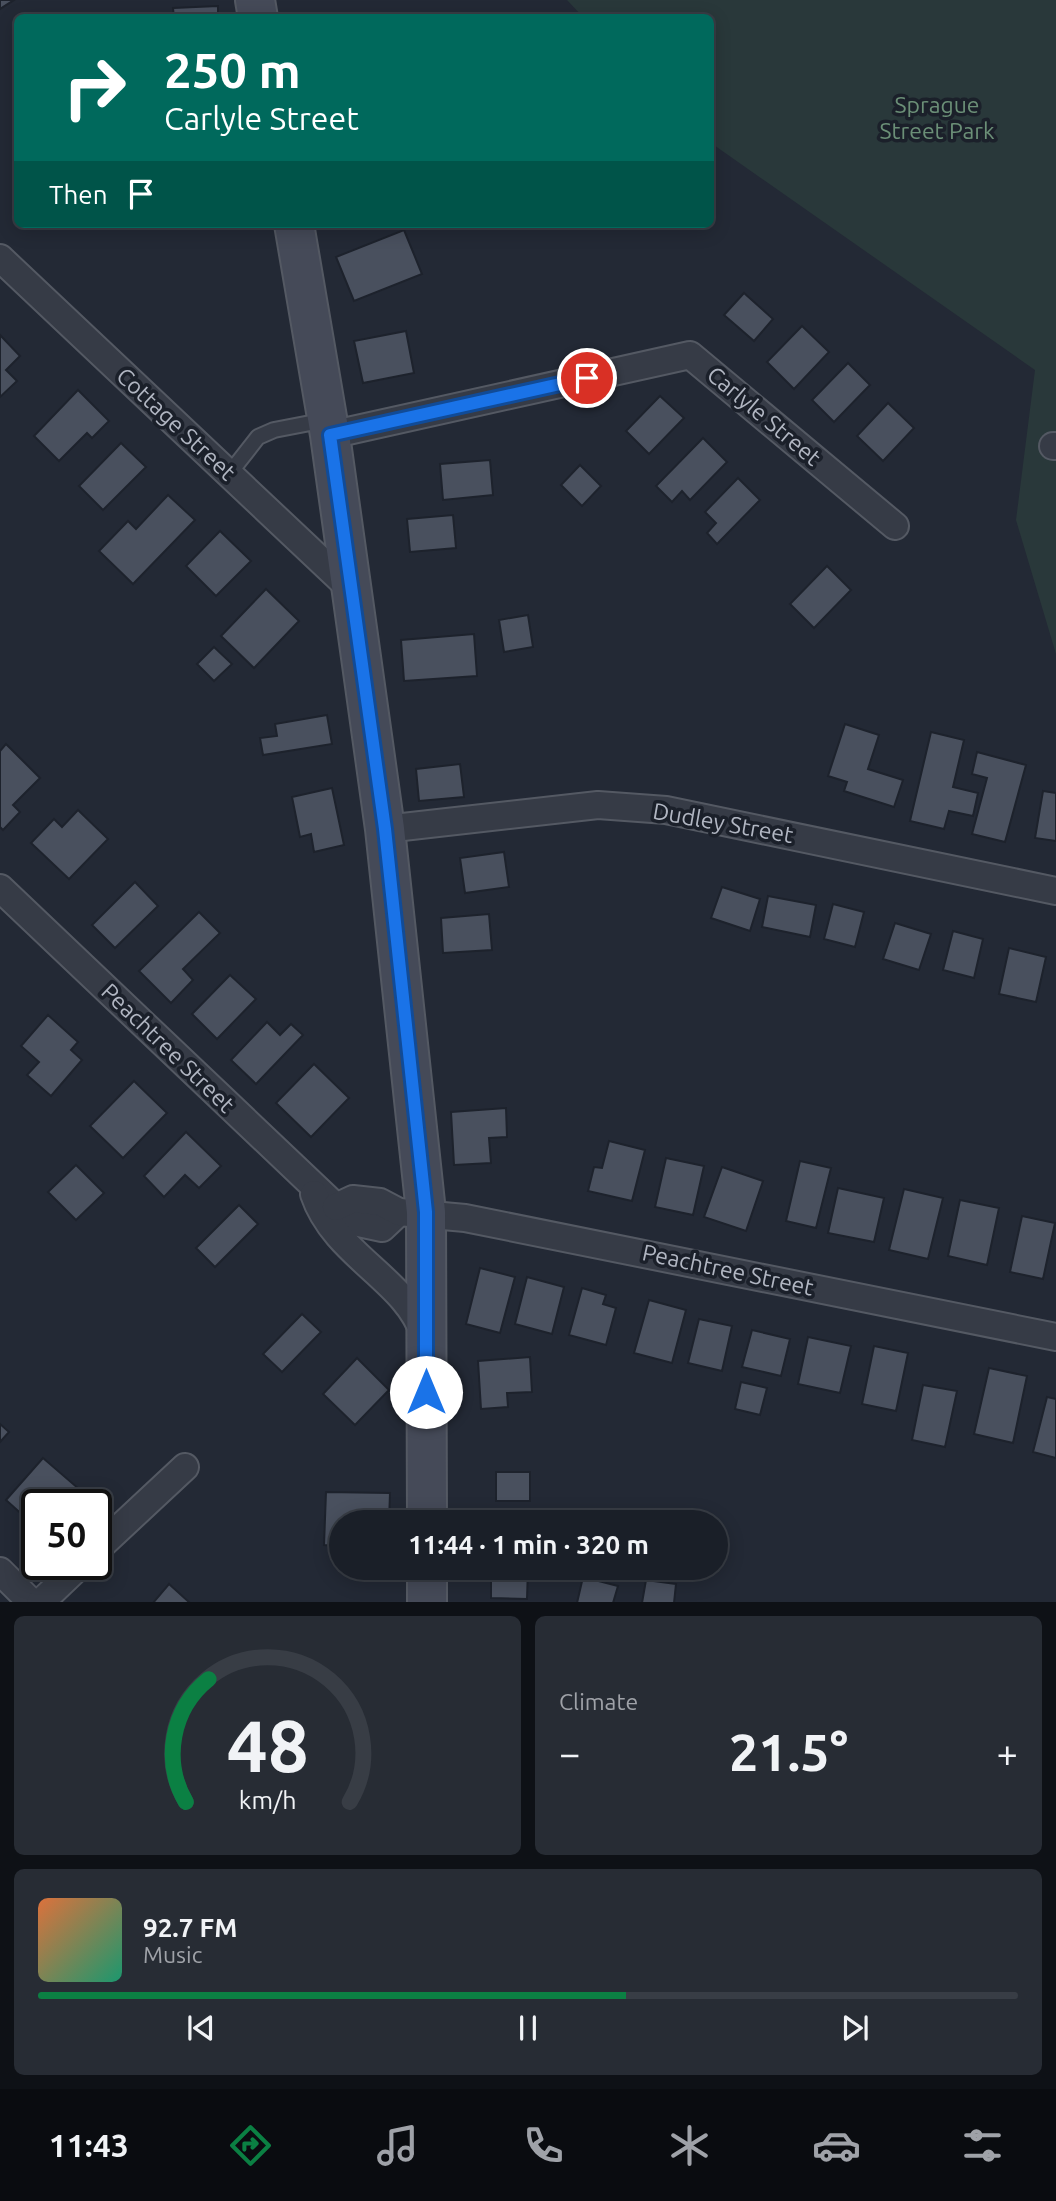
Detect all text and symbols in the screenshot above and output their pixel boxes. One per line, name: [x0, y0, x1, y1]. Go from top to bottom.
icon: right: [49, 42, 140, 133]
text: 250 m: [164, 42, 301, 97]
park label: Sprague Street Park: [879, 92, 995, 143]
text: Carlyle Street: [164, 100, 359, 136]
icon: arrive: [122, 175, 160, 213]
text: Then: [49, 180, 108, 209]
pin: [557, 348, 617, 408]
icon: arrive: [568, 359, 606, 397]
street label: Carlyle Street: [703, 361, 826, 470]
street label: Cottage Street: [112, 362, 241, 485]
street label: Dudley Street: [651, 798, 795, 847]
street label: Peachtree Street: [97, 978, 240, 1117]
street label: Peachtree Street: [640, 1239, 816, 1300]
position arrow: [389, 1355, 463, 1429]
speed limit sign: 50: [21, 1489, 112, 1580]
text: 11:44 · 1 min · 320 m: [408, 1530, 649, 1559]
text: Climate: [559, 1689, 638, 1714]
text: 48: [226, 1704, 309, 1786]
text: 21.5°: [729, 1723, 848, 1781]
text: −: [559, 1732, 580, 1774]
text: +: [997, 1732, 1018, 1774]
text: km/h: [239, 1785, 296, 1813]
text: 92.7 FM: [143, 1913, 237, 1942]
text: Music: [143, 1942, 202, 1967]
icon: previous: [182, 2009, 220, 2047]
icon: pause: [509, 2009, 547, 2047]
icon: next: [836, 2009, 874, 2047]
icon: directions: [226, 2121, 275, 2170]
icon: music: [373, 2121, 422, 2170]
icon: phone: [519, 2121, 568, 2170]
icon: climate: [665, 2121, 714, 2170]
icon: car: [812, 2121, 861, 2170]
icon: filters: [958, 2121, 1007, 2170]
text: 11:43: [49, 2127, 129, 2163]

